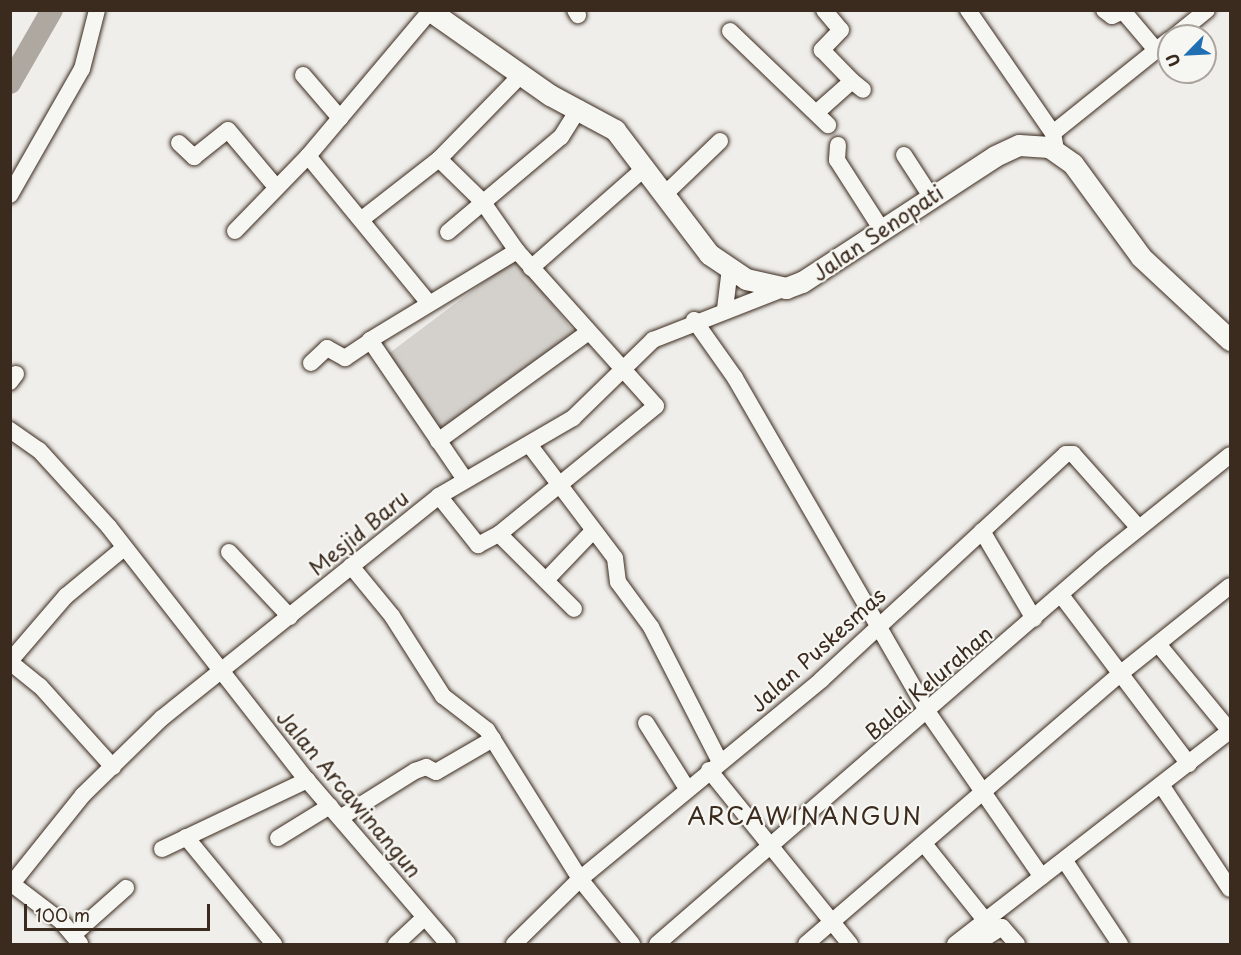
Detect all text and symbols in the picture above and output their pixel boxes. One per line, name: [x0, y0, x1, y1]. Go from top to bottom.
north arrow: [1157, 24, 1217, 84]
text: U: [1159, 50, 1186, 71]
street label: Jalan Senopati: [806, 179, 948, 285]
street label: Mesjid Baru: [303, 484, 413, 580]
street label: Jalan Puskesmas: [744, 582, 890, 716]
street label: Balai Kelurahan: [859, 620, 997, 744]
street label: Jalan Arcawinangun: [272, 704, 428, 882]
district label: ARCAWINANGUN: [689, 802, 921, 830]
scale bar: [27, 892, 213, 930]
text: 100 m: [35, 901, 90, 928]

